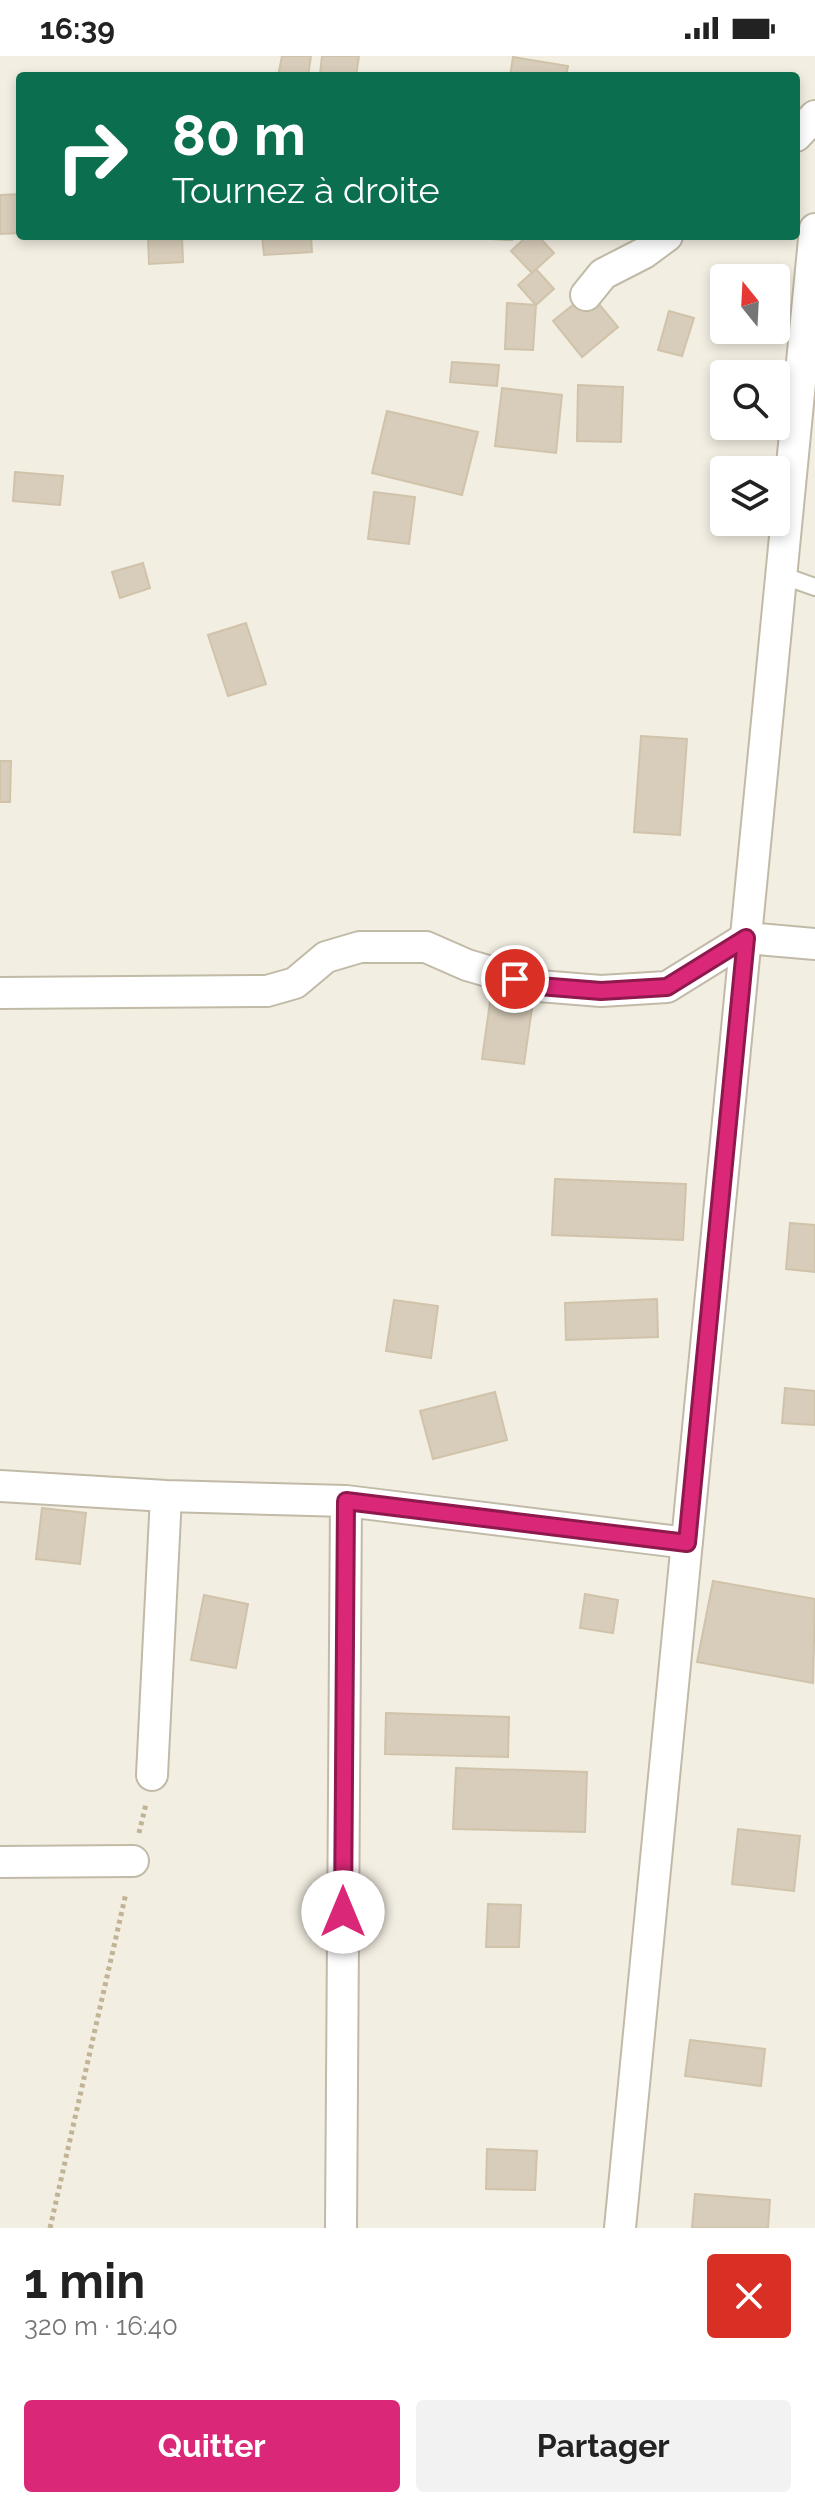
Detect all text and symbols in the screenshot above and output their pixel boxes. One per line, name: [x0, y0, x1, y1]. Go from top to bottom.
text: 16:39: [40, 11, 115, 46]
text: 80 m: [172, 102, 306, 168]
icon: right: [40, 104, 144, 208]
text: Tournez à droite: [172, 169, 440, 211]
north arrow: [710, 264, 790, 344]
map controls: [710, 264, 790, 536]
button: search: [710, 360, 790, 440]
button: layers: [710, 456, 790, 536]
pin: [481, 945, 549, 1013]
icon: arrive: [493, 957, 537, 1001]
position arrow: [301, 1870, 385, 1954]
text: 1 min: [24, 2253, 145, 2309]
button: close: [707, 2254, 791, 2338]
text: 320 m · 16:40: [24, 2311, 178, 2341]
button: Quitter: [24, 2400, 400, 2492]
button: Partager: [416, 2400, 791, 2492]

